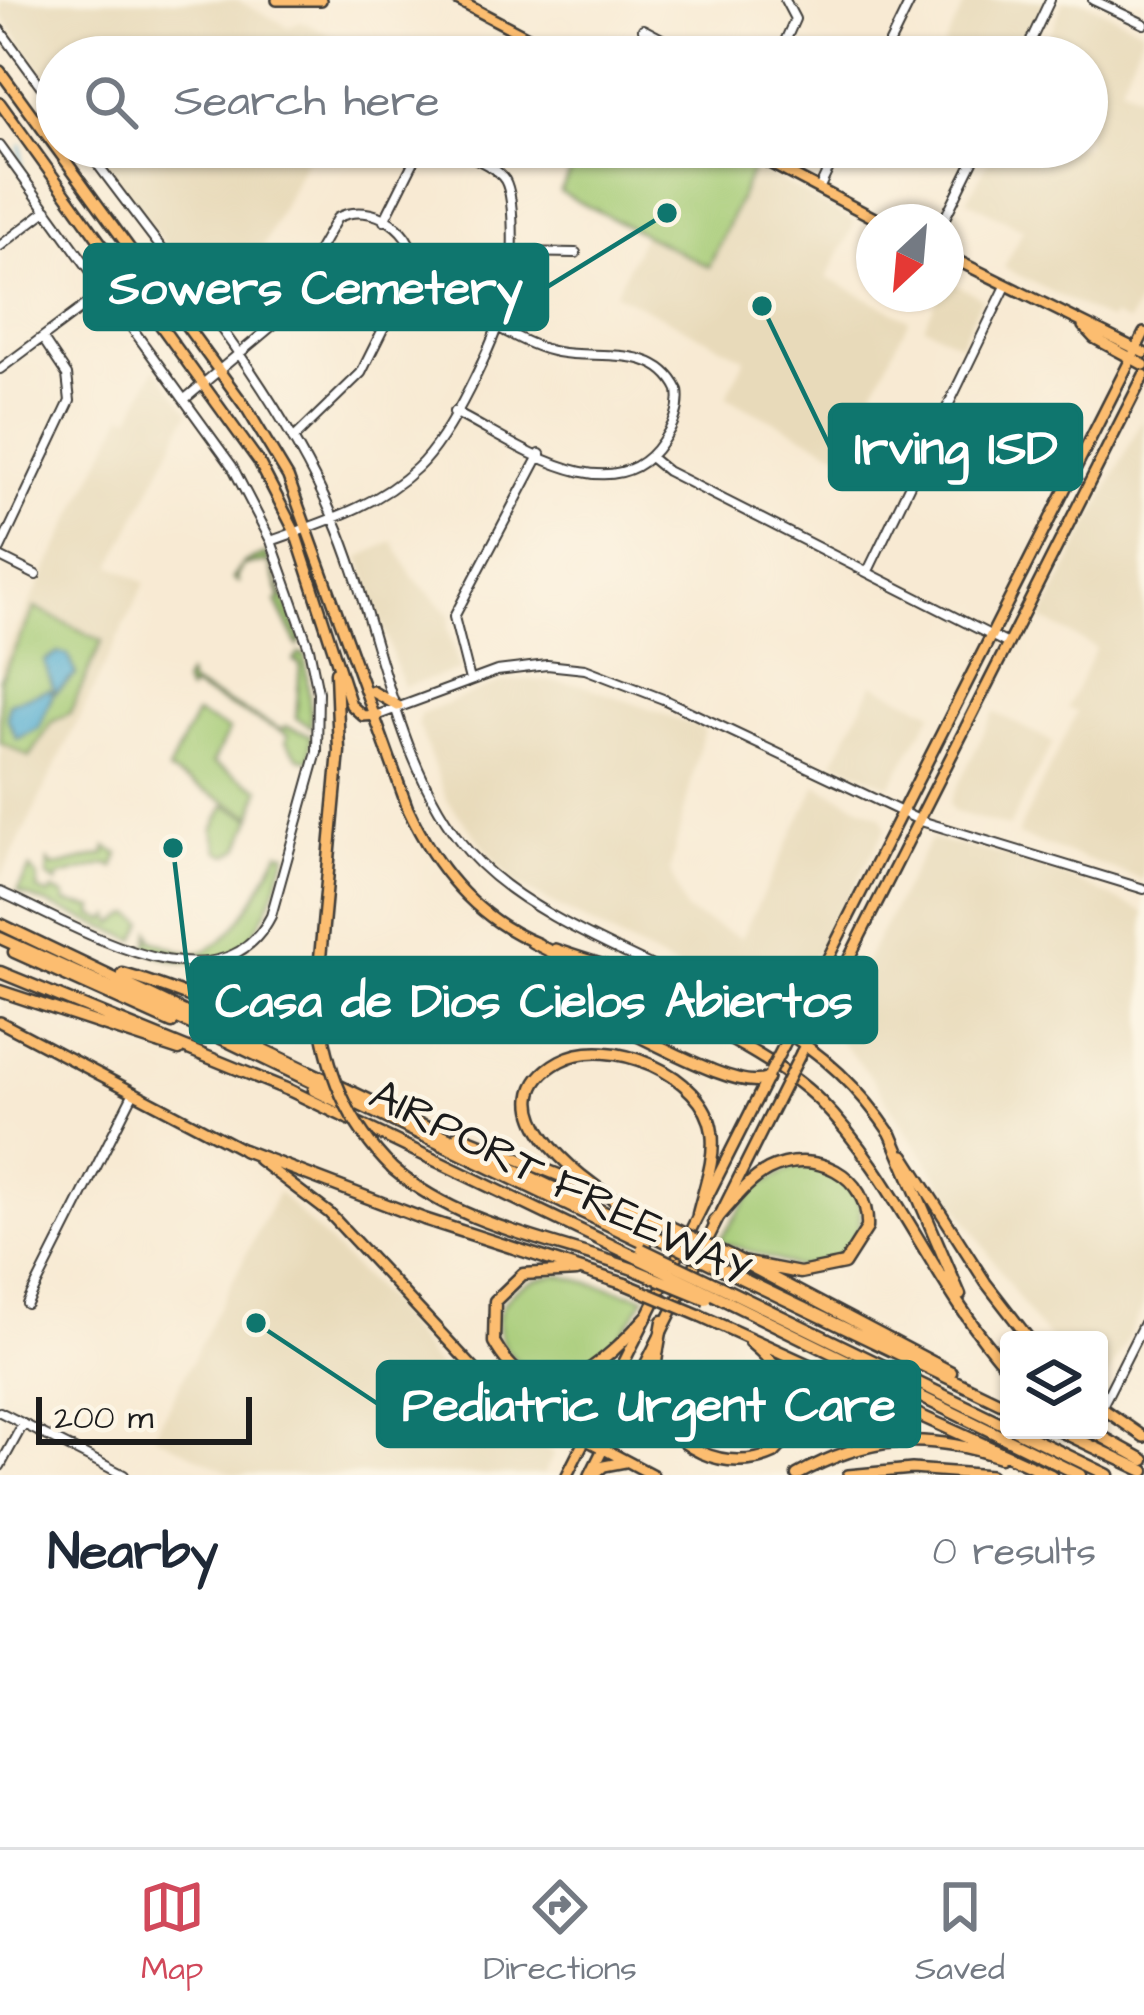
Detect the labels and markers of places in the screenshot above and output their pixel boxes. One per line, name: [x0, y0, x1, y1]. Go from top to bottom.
callout: Sowers Cemetery: [85, 245, 547, 329]
callout: Irving ISD: [830, 405, 1081, 489]
callout: Casa de Dios Cielos Abiertos: [191, 958, 876, 1042]
callout: Pediatric Urgent Care: [378, 1362, 919, 1446]

